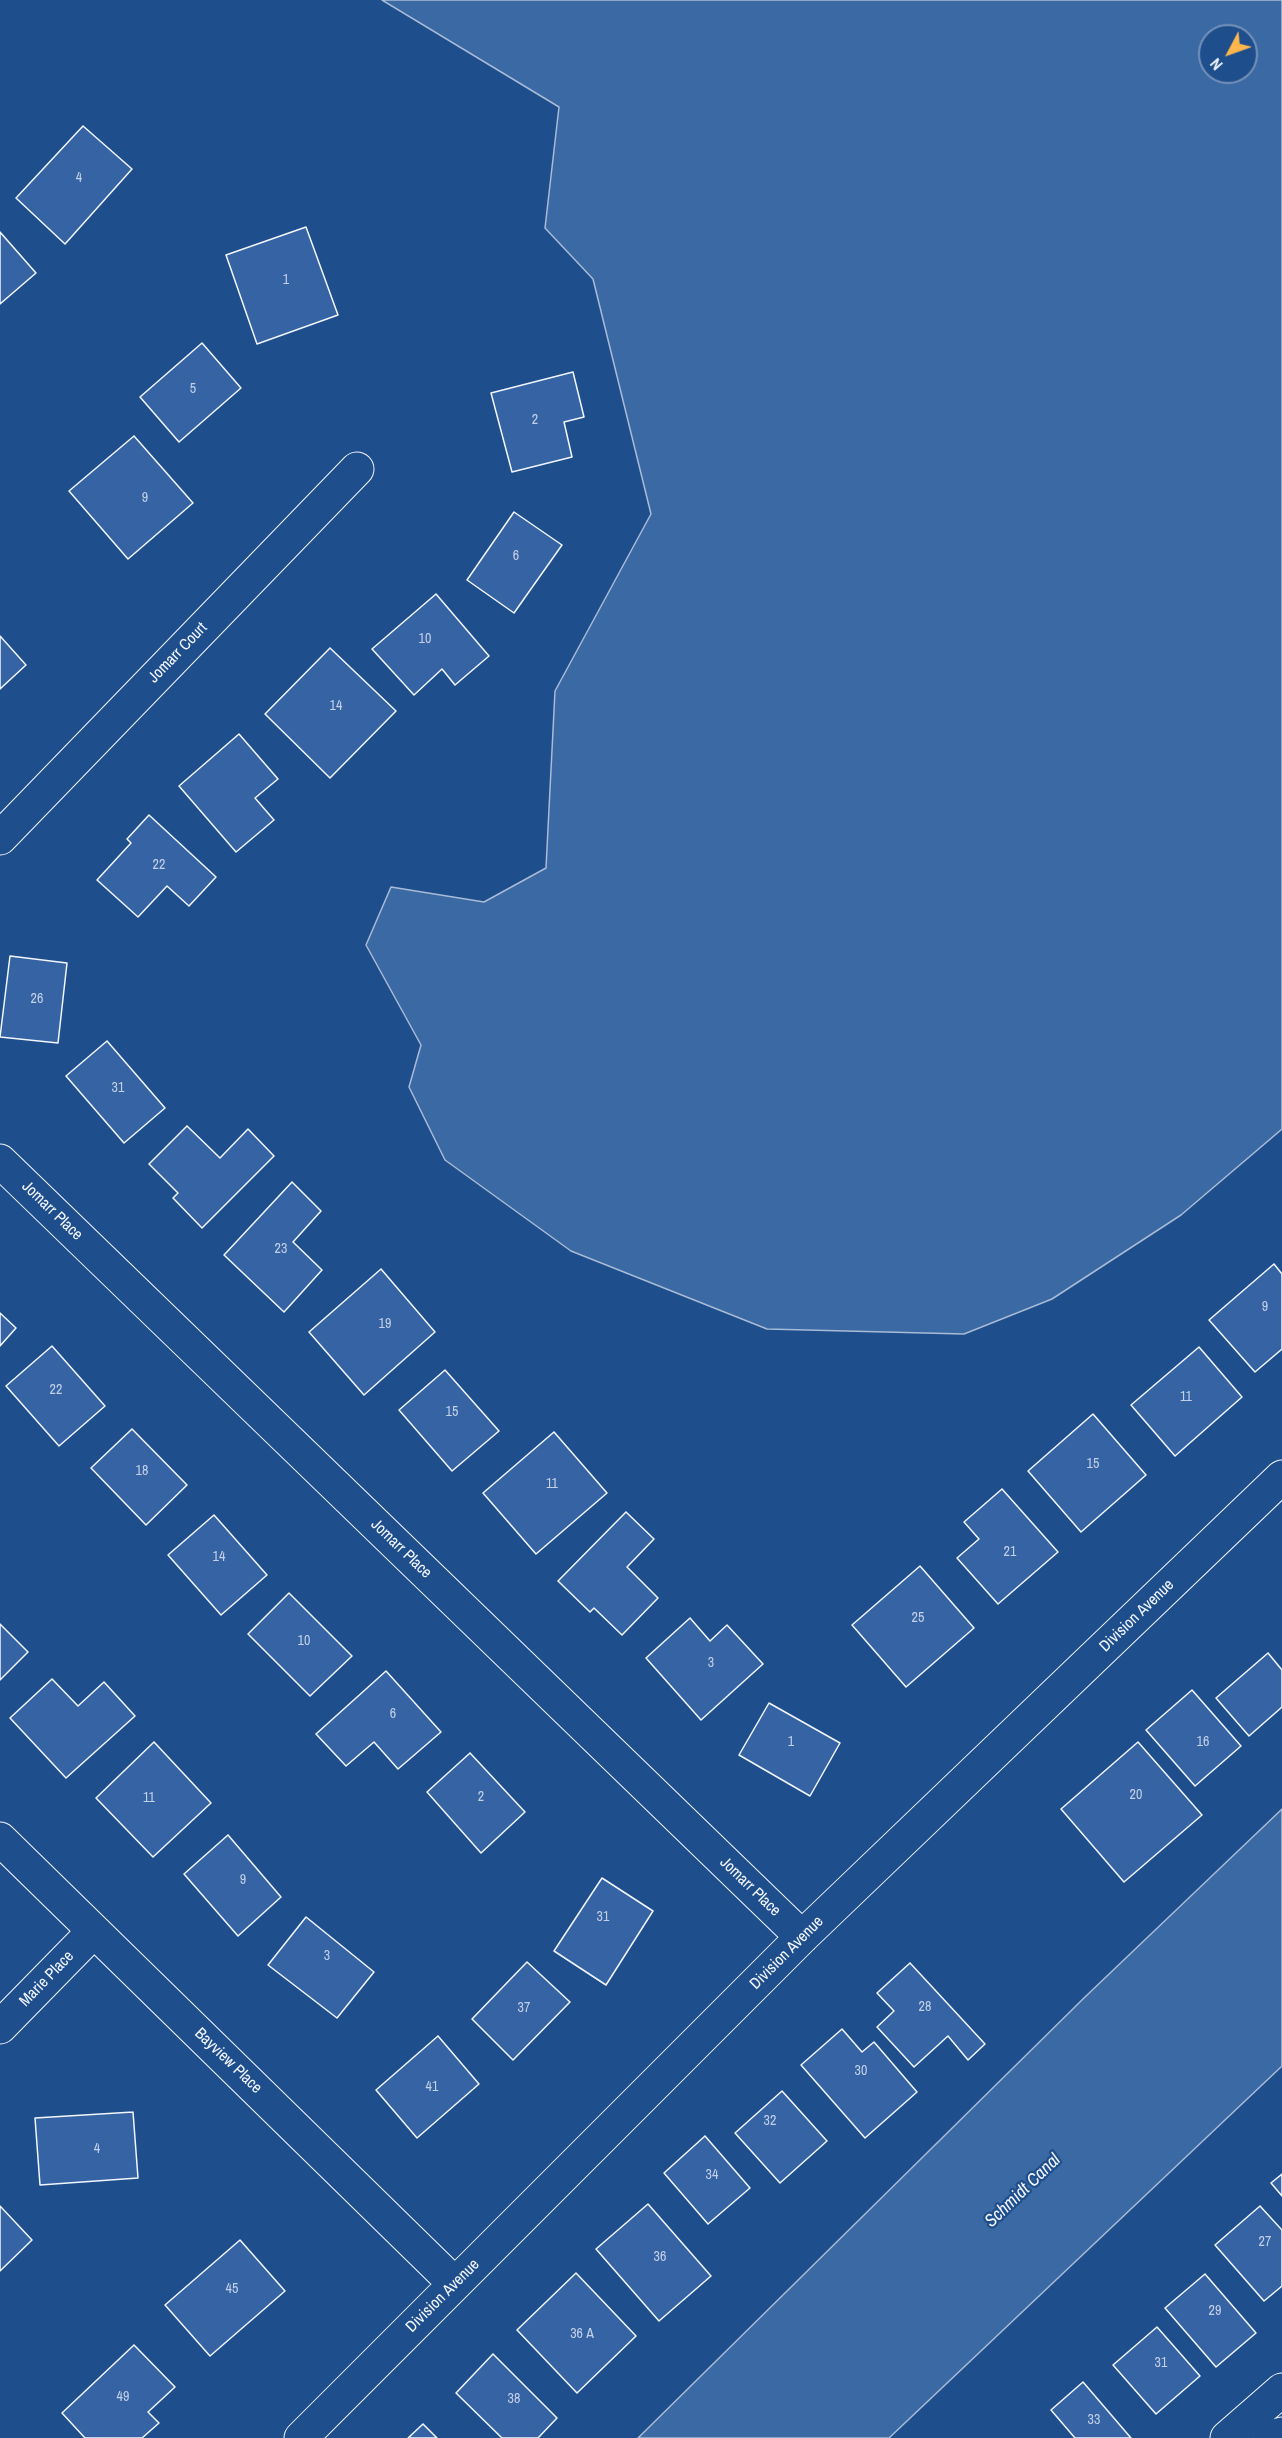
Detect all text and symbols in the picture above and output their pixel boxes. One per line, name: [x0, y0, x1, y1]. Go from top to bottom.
north arrow: [1198, 24, 1258, 84]
text: N: [1205, 54, 1227, 75]
house number: 4: [76, 170, 82, 186]
house number: 1: [283, 272, 289, 288]
house number: 5: [190, 381, 196, 397]
house number: 2: [532, 412, 538, 428]
house number: 9: [142, 490, 148, 506]
house number: 6: [513, 548, 519, 564]
street label: Jomarr Court: [145, 619, 211, 687]
house number: 10: [419, 631, 431, 647]
house number: 14: [330, 698, 342, 714]
house number: 22: [153, 857, 165, 873]
house number: 26: [31, 991, 43, 1007]
house number: 31: [112, 1080, 124, 1096]
street label: Jomarr Place: [18, 1177, 86, 1245]
house number: 23: [275, 1241, 287, 1257]
house number: 9: [1262, 1299, 1268, 1315]
house number: 19: [379, 1316, 391, 1332]
house number: 22: [50, 1382, 62, 1398]
house number: 11: [1180, 1389, 1192, 1405]
house number: 15: [446, 1404, 458, 1420]
house number: 15: [1087, 1456, 1099, 1472]
house number: 18: [136, 1463, 148, 1479]
house number: 11: [546, 1476, 558, 1492]
street label: Jomarr Place: [367, 1515, 435, 1583]
house number: 21: [1004, 1544, 1016, 1560]
house number: 14: [213, 1549, 225, 1565]
street label: Division Avenue: [1096, 1576, 1178, 1656]
house number: 25: [912, 1610, 924, 1626]
house number: 10: [298, 1633, 310, 1649]
house number: 3: [708, 1655, 714, 1671]
house number: 6: [390, 1706, 396, 1722]
house number: 1: [788, 1734, 794, 1750]
house number: 16: [1197, 1734, 1209, 1750]
house number: 20: [1130, 1787, 1142, 1803]
house number: 2: [478, 1789, 484, 1805]
house number: 11: [143, 1790, 155, 1806]
street label: Jomarr Place: [716, 1853, 784, 1921]
house number: 9: [240, 1872, 246, 1888]
house number: 31: [597, 1909, 609, 1925]
street label: Division Avenue: [746, 1912, 828, 1994]
street label: Marie Place: [16, 1947, 78, 2011]
house number: 3: [324, 1948, 330, 1964]
house number: 28: [919, 1999, 931, 2015]
house number: 37: [518, 2000, 530, 2016]
street label: Bayview Place: [190, 2024, 266, 2098]
house number: 30: [855, 2063, 867, 2079]
house number: 41: [426, 2079, 438, 2095]
house number: 32: [764, 2113, 776, 2129]
house number: 4: [94, 2141, 100, 2157]
water label: Schmidt Canal: [981, 2150, 1065, 2232]
house number: 34: [706, 2167, 718, 2183]
house number: 27: [1259, 2234, 1271, 2250]
house number: 36: [654, 2249, 666, 2265]
street label: Division Avenue: [402, 2255, 484, 2337]
house number: 45: [226, 2281, 238, 2297]
house number: 29: [1209, 2303, 1221, 2319]
house number: 36 A: [570, 2326, 594, 2342]
house number: 31: [1155, 2355, 1167, 2371]
house number: 49: [117, 2389, 129, 2405]
house number: 38: [508, 2391, 520, 2407]
house number: 33: [1088, 2412, 1100, 2428]

